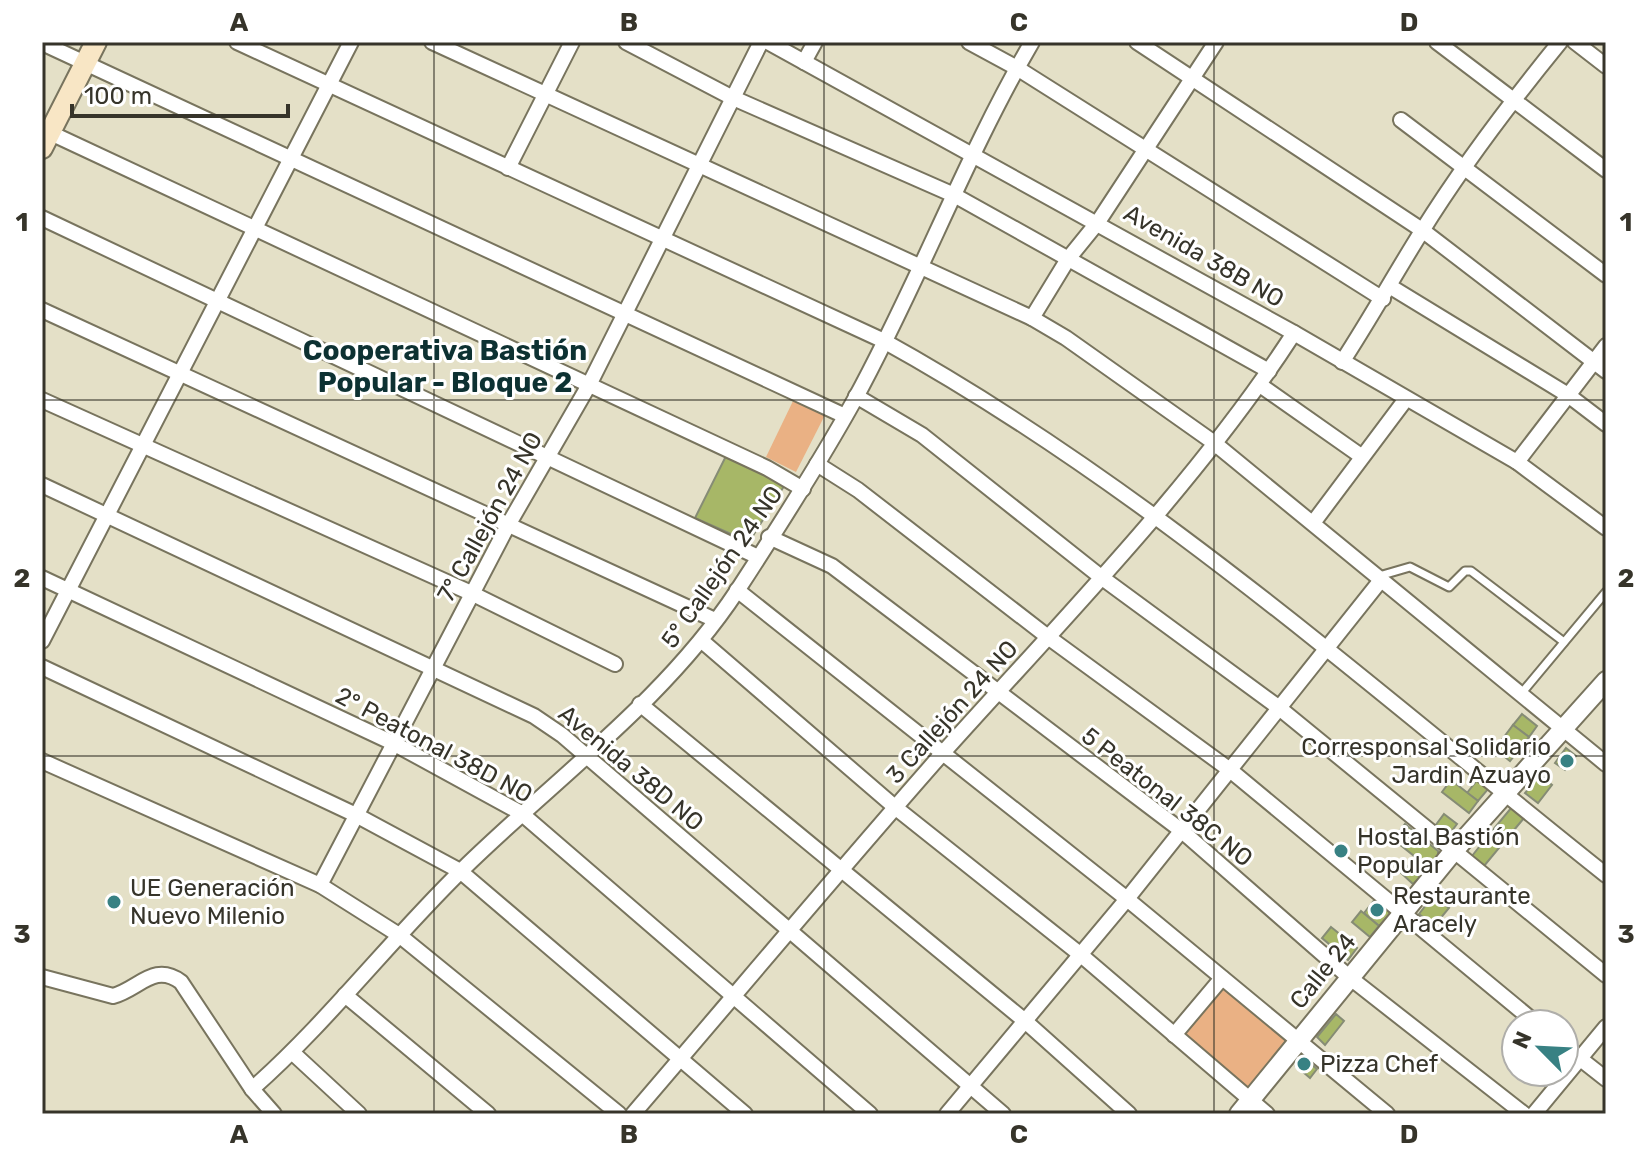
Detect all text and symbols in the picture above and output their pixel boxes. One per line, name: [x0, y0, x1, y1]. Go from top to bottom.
text: A: [230, 7, 249, 38]
text: B: [620, 7, 638, 38]
text: C: [1010, 7, 1028, 38]
text: D: [1400, 7, 1418, 38]
scale bar: [72, 68, 288, 118]
text: 100 m: [84, 82, 152, 110]
street label: Avenida 38B NO: [1119, 199, 1289, 313]
text: 1: [16, 207, 28, 238]
text: 1: [1620, 207, 1632, 238]
district label: Cooperativa Bastión Popular - Bloque 2: [303, 334, 587, 399]
street label: 7° Callejón 24 NO: [432, 427, 548, 607]
street label: 5° Callejón 24 NO: [656, 480, 788, 654]
text: 2: [14, 563, 30, 594]
text: 2: [1618, 563, 1634, 594]
street label: 3 Callejón 24 NO: [881, 635, 1023, 789]
street label: 2° Peatonal 38D NO: [331, 681, 537, 809]
street label: Avenida 38D NO: [553, 699, 709, 837]
street label: 5 Peatonal 38C NO: [1076, 722, 1258, 872]
place label: Corresponsal Solidario Jardin Azuayo: [1301, 733, 1551, 789]
marker: Corresponsal Solidario Jardin Azuayo: [1558, 752, 1576, 770]
place label: Hostal Bastión Popular: [1357, 823, 1520, 879]
marker: Hostal Bastión Popular: [1332, 842, 1350, 860]
place label: UE Generación Nuevo Milenio: [130, 874, 295, 930]
place label: Restaurante Aracely: [1393, 882, 1531, 938]
marker: UE Generación Nuevo Milenio: [105, 893, 123, 911]
marker: Restaurante Aracely: [1368, 901, 1386, 919]
text: 3: [13, 919, 31, 950]
text: 3: [1617, 919, 1635, 950]
street label: Calle 24: [1284, 928, 1362, 1014]
north arrow: [1500, 1008, 1580, 1088]
text: N: [1507, 1027, 1538, 1053]
place label: Pizza Chef: [1320, 1050, 1439, 1078]
marker: Pizza Chef: [1295, 1055, 1313, 1073]
text: A: [230, 1119, 249, 1150]
text: B: [620, 1119, 638, 1150]
text: C: [1010, 1119, 1028, 1150]
text: D: [1400, 1119, 1418, 1150]

